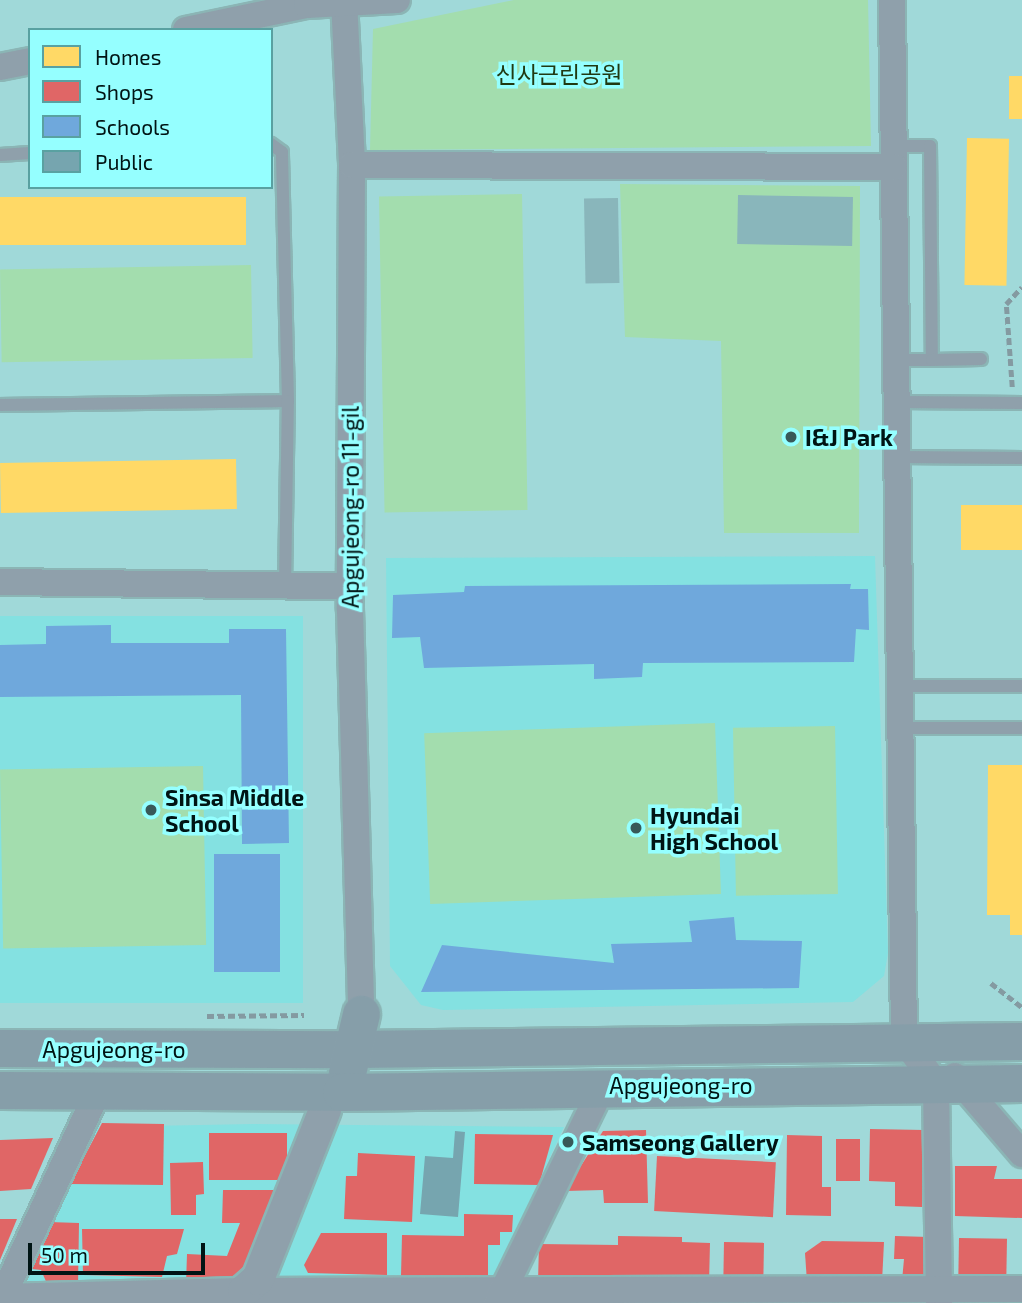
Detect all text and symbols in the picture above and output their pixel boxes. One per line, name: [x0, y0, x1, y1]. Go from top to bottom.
legend: [28, 28, 273, 189]
text: Homes: [95, 44, 161, 69]
park label: 신사근린공원: [496, 60, 622, 88]
text: Shops: [95, 79, 154, 104]
text: Schools: [95, 114, 170, 139]
text: Public: [95, 149, 153, 174]
street label: Apgujeong-ro 11-gil: [336, 406, 364, 608]
place label: I&J Park: [805, 423, 893, 451]
marker: I&J Park: [783, 429, 799, 445]
place label: Sinsa Middle School: [165, 783, 304, 837]
place label: Hyundai High School: [650, 801, 778, 855]
marker: Sinsa Middle School: [143, 802, 159, 818]
marker: Hyundai High School: [628, 820, 644, 836]
street label: Apgujeong-ro: [42, 1035, 186, 1063]
street label: Apgujeong-ro: [609, 1071, 753, 1099]
place label: Samseong Gallery: [582, 1128, 779, 1156]
marker: Samseong Gallery: [560, 1134, 576, 1150]
scale bar: [32, 1230, 208, 1274]
text: 50 m: [41, 1242, 88, 1267]

